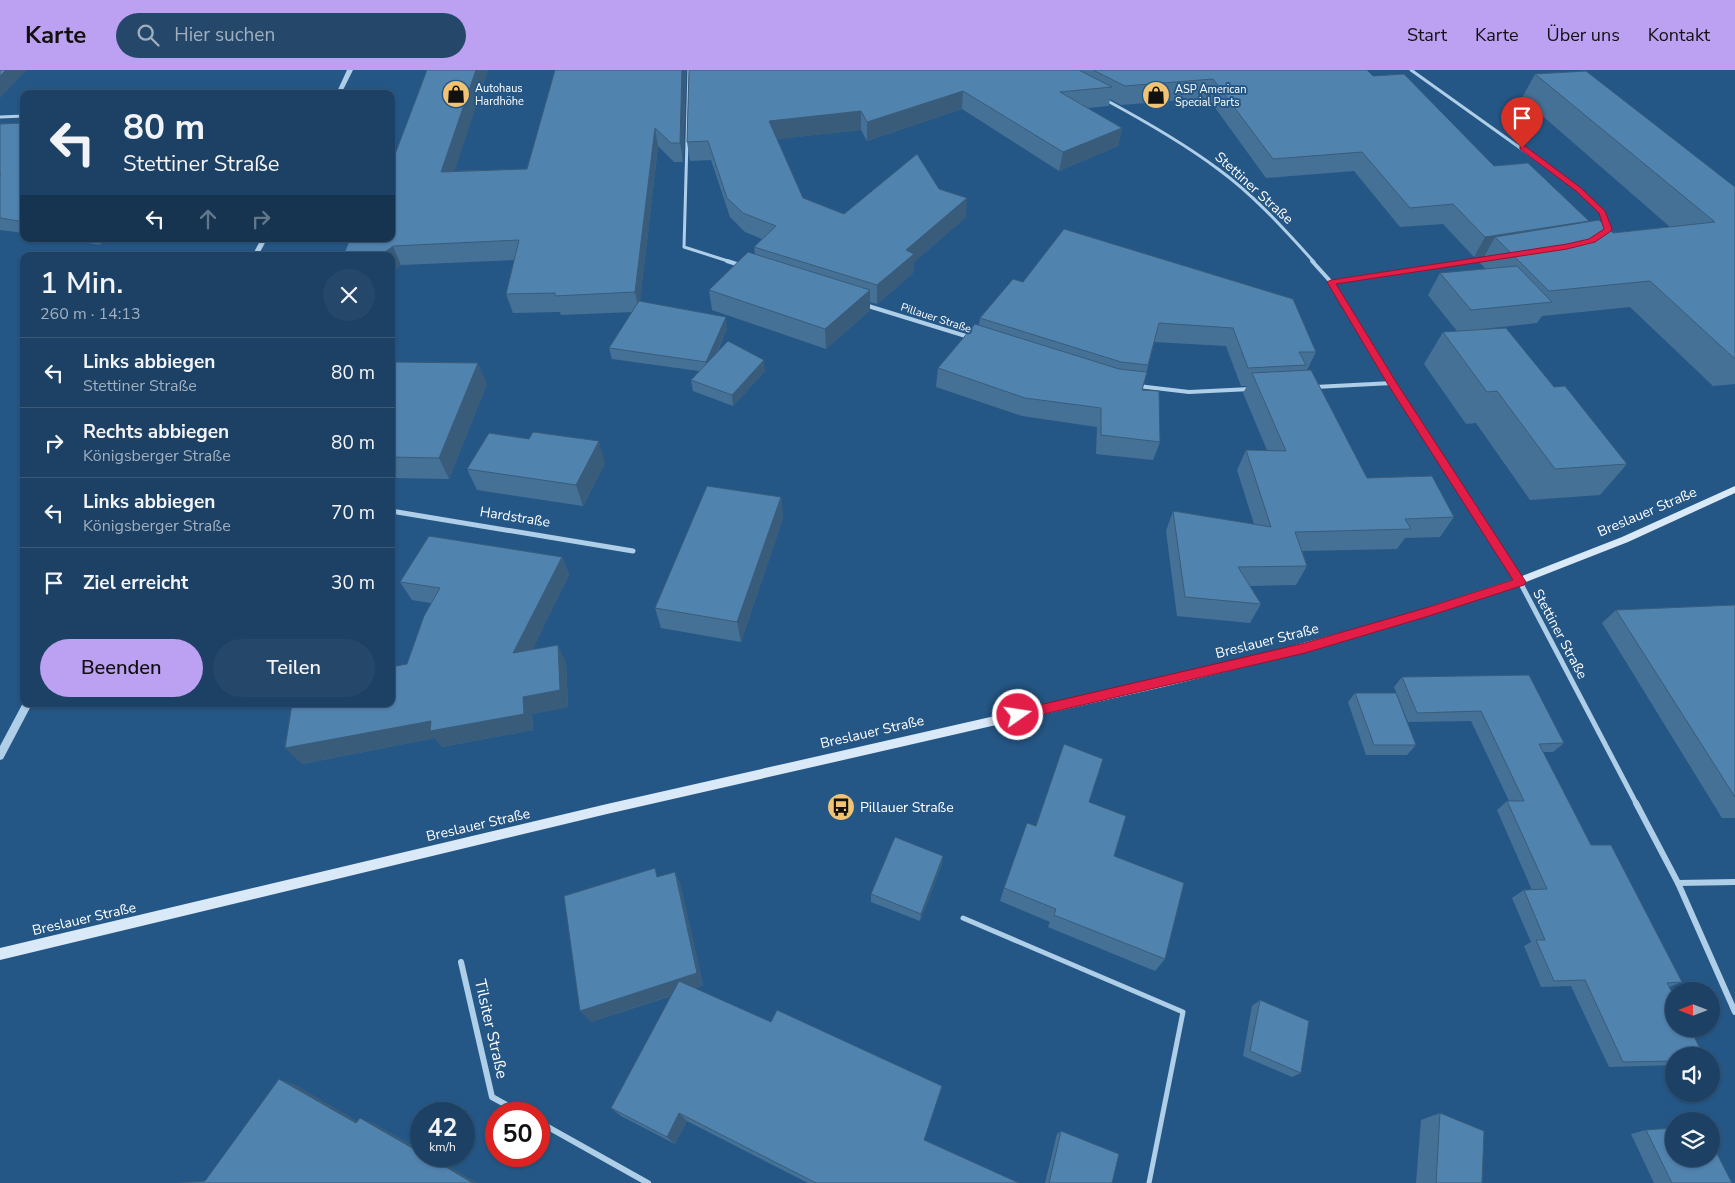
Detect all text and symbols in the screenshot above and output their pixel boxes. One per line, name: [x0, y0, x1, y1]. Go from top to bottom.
search box: [116, 13, 466, 58]
text: Karte: [25, 19, 86, 51]
icon: search: [134, 21, 162, 49]
text: Hier suchen: [174, 22, 275, 48]
text: Start: [1407, 23, 1447, 47]
text: Karte: [1475, 23, 1519, 47]
text: Über uns: [1547, 23, 1620, 47]
text: Kontakt: [1648, 23, 1710, 47]
shop icon: Autohaus Hardhöhe: [441, 79, 471, 109]
shop icon: ASP American Special Parts: [1141, 80, 1171, 110]
place label: Autohaus Hardhöhe: [475, 81, 524, 109]
place label: ASP American Special Parts: [1175, 82, 1246, 110]
pin: [1501, 97, 1543, 148]
text: 80 m: [123, 104, 205, 151]
icon: arrive: [1508, 104, 1536, 132]
icon: left: [40, 110, 105, 175]
street label: Stettiner Straße: [1211, 148, 1297, 228]
text: Stettiner Straße: [123, 149, 280, 179]
icon: left: [141, 205, 169, 233]
icon: ahead: [194, 205, 222, 233]
icon: right: [247, 205, 275, 233]
text: 1 Min.: [40, 263, 123, 304]
button: close: [323, 269, 375, 321]
street label: Pillauer Straße: [899, 299, 973, 337]
text: 260 m · 14:13: [40, 303, 141, 325]
text: Links abbiegen: [83, 349, 215, 375]
icon: left: [40, 359, 68, 387]
text: 80 m: [331, 360, 375, 386]
text: Stettiner Straße: [83, 375, 197, 397]
text: Rechts abbiegen: [83, 419, 229, 445]
icon: right: [40, 429, 68, 457]
text: 80 m: [331, 430, 375, 456]
text: Königsberger Straße: [83, 445, 231, 467]
street label: Breslauer Straße: [1595, 483, 1699, 541]
text: Links abbiegen: [83, 489, 215, 515]
icon: left: [40, 499, 68, 527]
text: 70 m: [331, 500, 375, 526]
street label: Hardstraße: [478, 502, 552, 532]
text: Königsberger Straße: [83, 515, 231, 537]
icon: arrive: [40, 569, 68, 597]
text: Ziel erreicht: [83, 570, 188, 596]
text: 30 m: [331, 570, 375, 596]
street label: Stettiner Straße: [1528, 586, 1592, 682]
street label: Breslauer Straße: [1213, 619, 1321, 663]
button: Beenden: [40, 639, 203, 697]
button: Teilen: [213, 639, 375, 697]
position arrow: [991, 688, 1043, 740]
street label: Breslauer Straße: [818, 711, 926, 753]
bus stop icon: Pillauer Straße: [826, 792, 856, 822]
place label: Pillauer Straße: [860, 798, 954, 817]
street label: Breslauer Straße: [424, 804, 532, 846]
street label: Breslauer Straße: [30, 898, 138, 940]
street label: Tilsiter Straße: [469, 977, 513, 1081]
north arrow: [1665, 982, 1720, 1038]
map controls: [1665, 982, 1720, 1167]
button: sound: [1665, 1047, 1720, 1102]
speed limit sign: 50: [485, 1102, 550, 1167]
text: 42: [427, 1111, 458, 1145]
button: layers: [1665, 1112, 1720, 1167]
text: km/h: [429, 1139, 456, 1155]

